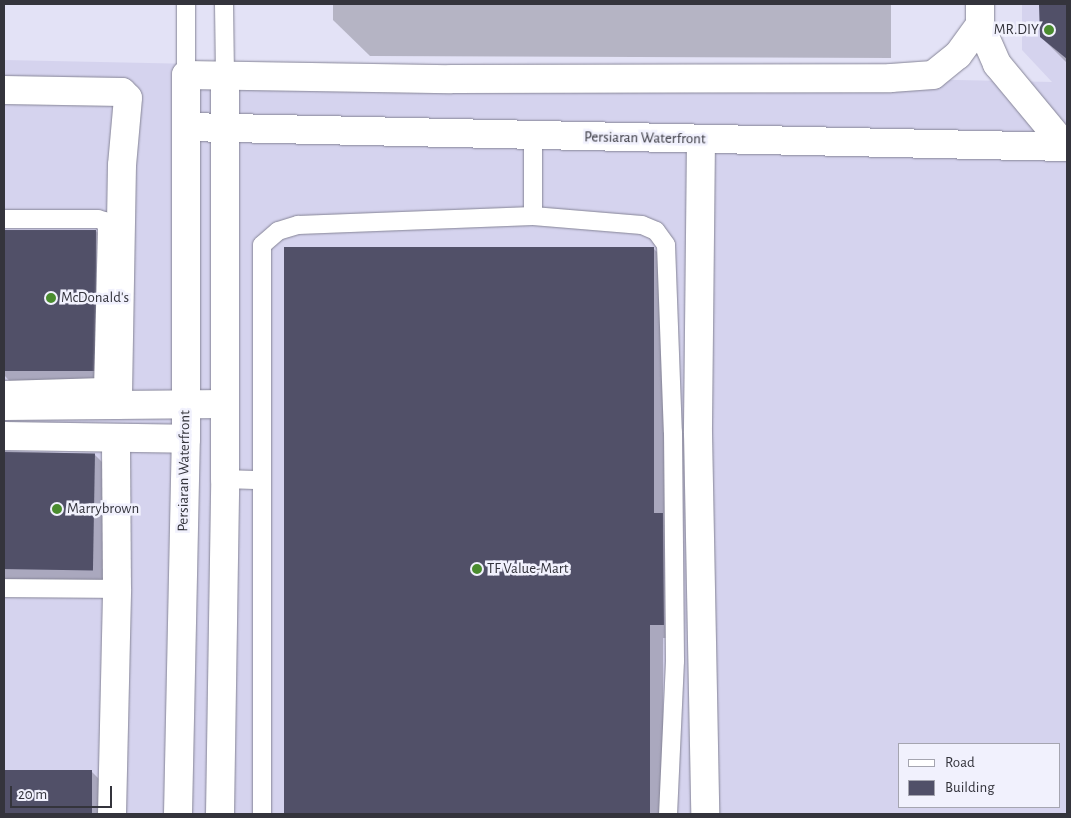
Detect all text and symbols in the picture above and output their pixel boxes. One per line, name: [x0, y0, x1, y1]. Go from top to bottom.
place label: MR.DIY: [994, 21, 1039, 39]
marker: MR.DIY: [1043, 24, 1055, 36]
street label: Persiaran Waterfront: [584, 128, 706, 148]
place label: McDonald's: [61, 289, 129, 307]
marker: McDonald's: [45, 292, 57, 304]
street label: Persiaran Waterfront: [174, 410, 194, 532]
place label: Marrybrown: [67, 500, 139, 518]
marker: Marrybrown: [51, 503, 63, 515]
place label: TF Value-Mart: [487, 560, 568, 578]
marker: TF Value-Mart: [471, 563, 483, 575]
legend: [898, 743, 1061, 808]
text: Road: [945, 755, 975, 770]
scale bar: [12, 776, 115, 808]
text: Building: [945, 780, 995, 795]
text: 20 m: [18, 787, 47, 802]

